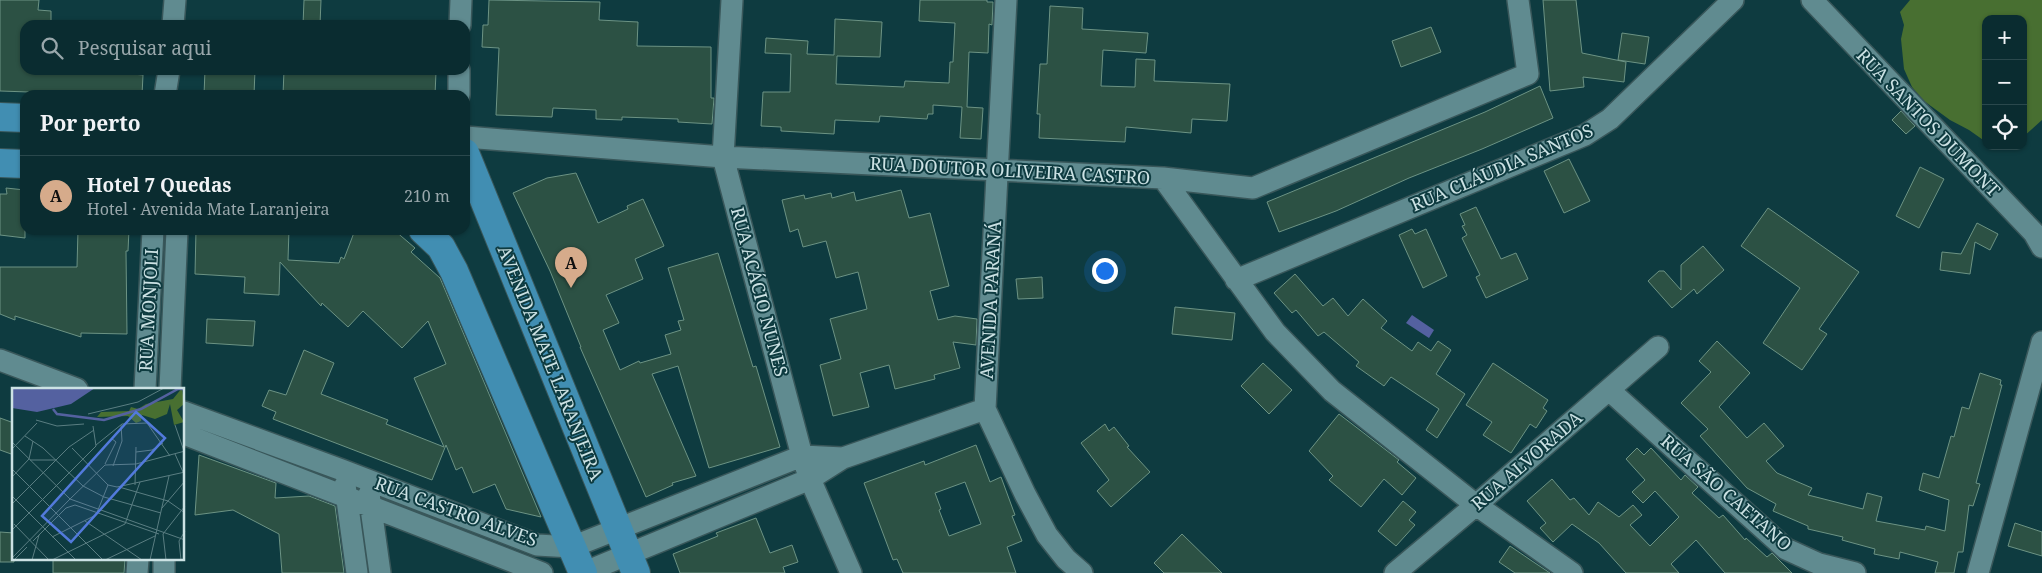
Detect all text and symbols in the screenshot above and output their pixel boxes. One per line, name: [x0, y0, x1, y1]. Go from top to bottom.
map controls: [1982, 15, 2027, 150]
button: +: [1982, 15, 2027, 60]
search box: [20, 20, 470, 75]
icon: search: [38, 34, 66, 62]
text: Pesquisar aqui: [78, 35, 212, 61]
street label: RUA SANTOS DUMONT: [1852, 43, 2006, 201]
button: −: [1982, 60, 2027, 105]
button: locate: [1982, 105, 2027, 150]
text: Por perto: [40, 109, 141, 137]
street label: RUA CLÁUDIA SANTOS: [1407, 118, 1596, 216]
street label: RUA DOUTOR OLIVEIRA CASTRO: [869, 151, 1151, 189]
text: Hotel 7 Quedas: [87, 172, 231, 198]
text: A: [50, 185, 62, 207]
text: 210 m: [404, 185, 450, 207]
text: Hotel · Avenida Mate Laranjeira: [87, 198, 330, 220]
street label: RUA ACÁCIO NUNES: [726, 204, 794, 379]
street label: AVENIDA PARANÁ: [974, 220, 1006, 380]
street label: AVENIDA MATE LARANJEIRA: [493, 242, 607, 484]
pin: A: [555, 247, 587, 288]
street label: RUA MONJOLI: [133, 248, 163, 372]
your location: [1092, 258, 1118, 284]
inset map: [12, 388, 185, 560]
street label: RUA ALVORADA: [1466, 405, 1587, 515]
street label: RUA SÃO CAETANO: [1656, 429, 1797, 556]
street label: RUA CASTRO ALVES: [372, 470, 541, 552]

